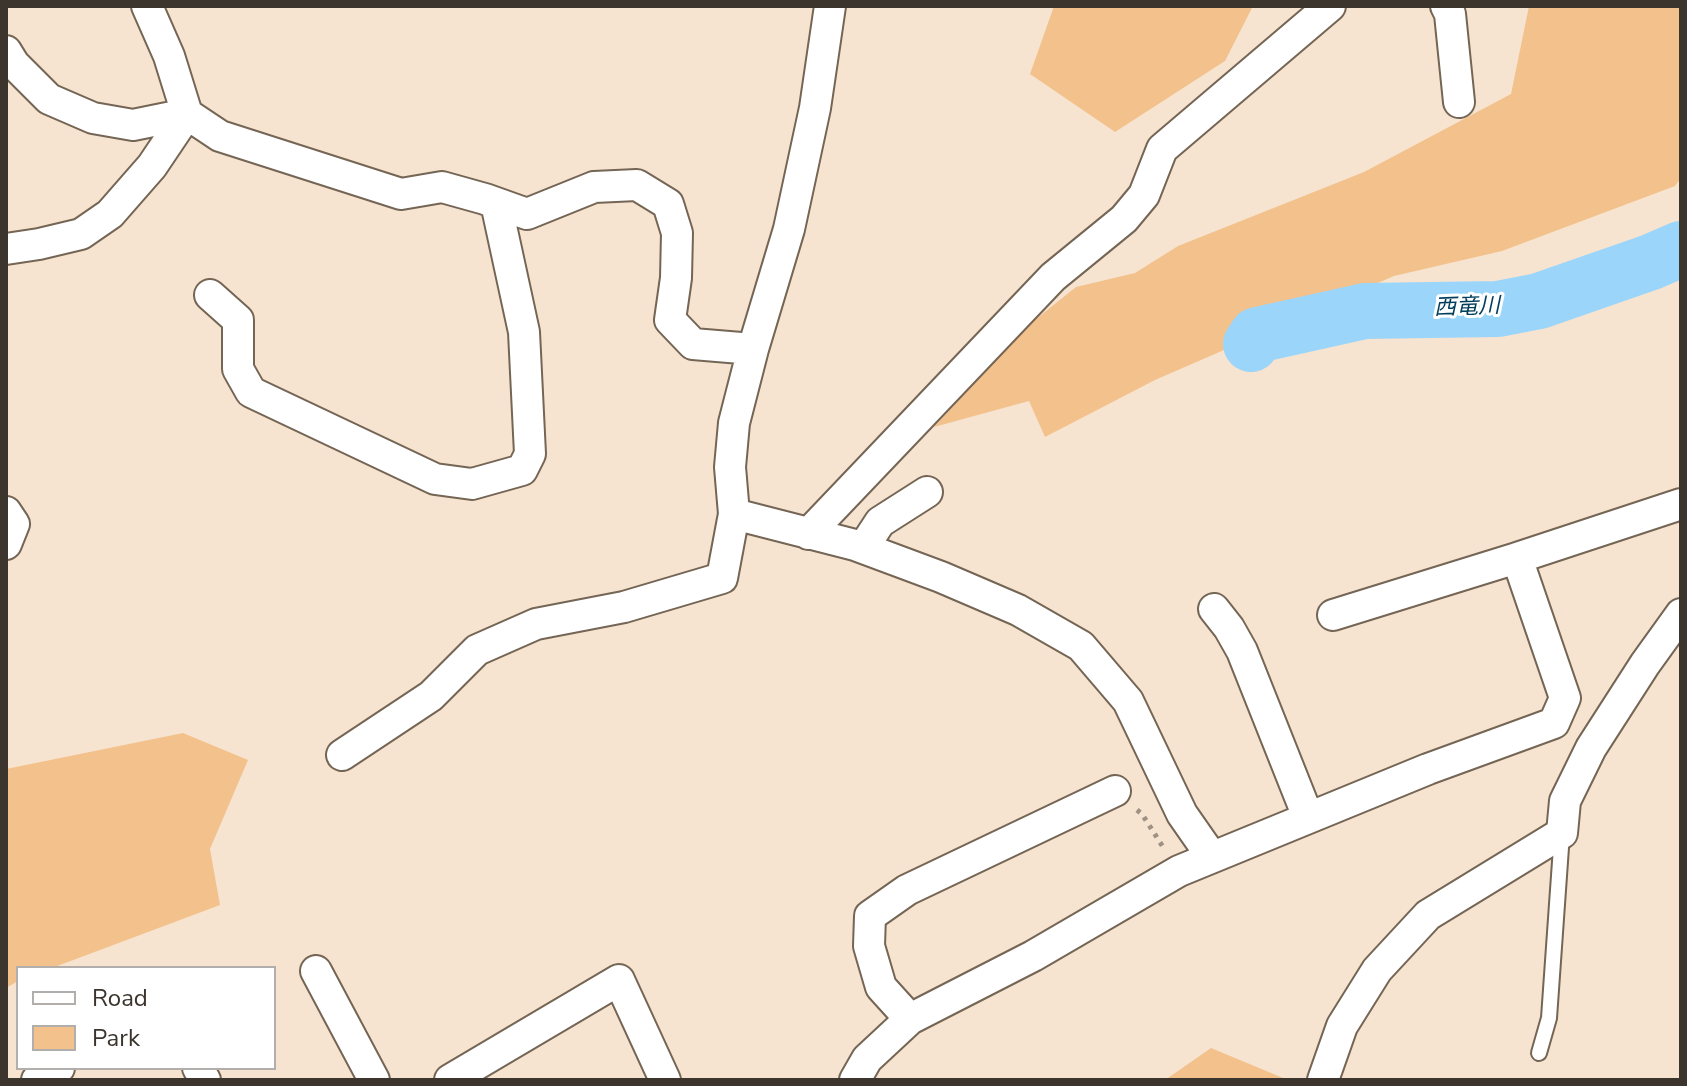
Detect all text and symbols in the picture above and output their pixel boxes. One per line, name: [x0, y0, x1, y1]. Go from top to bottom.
water label: 西竜川: [1434, 294, 1500, 322]
legend: [16, 966, 276, 1070]
text: Road: [92, 982, 148, 1014]
text: Park: [92, 1022, 140, 1054]

